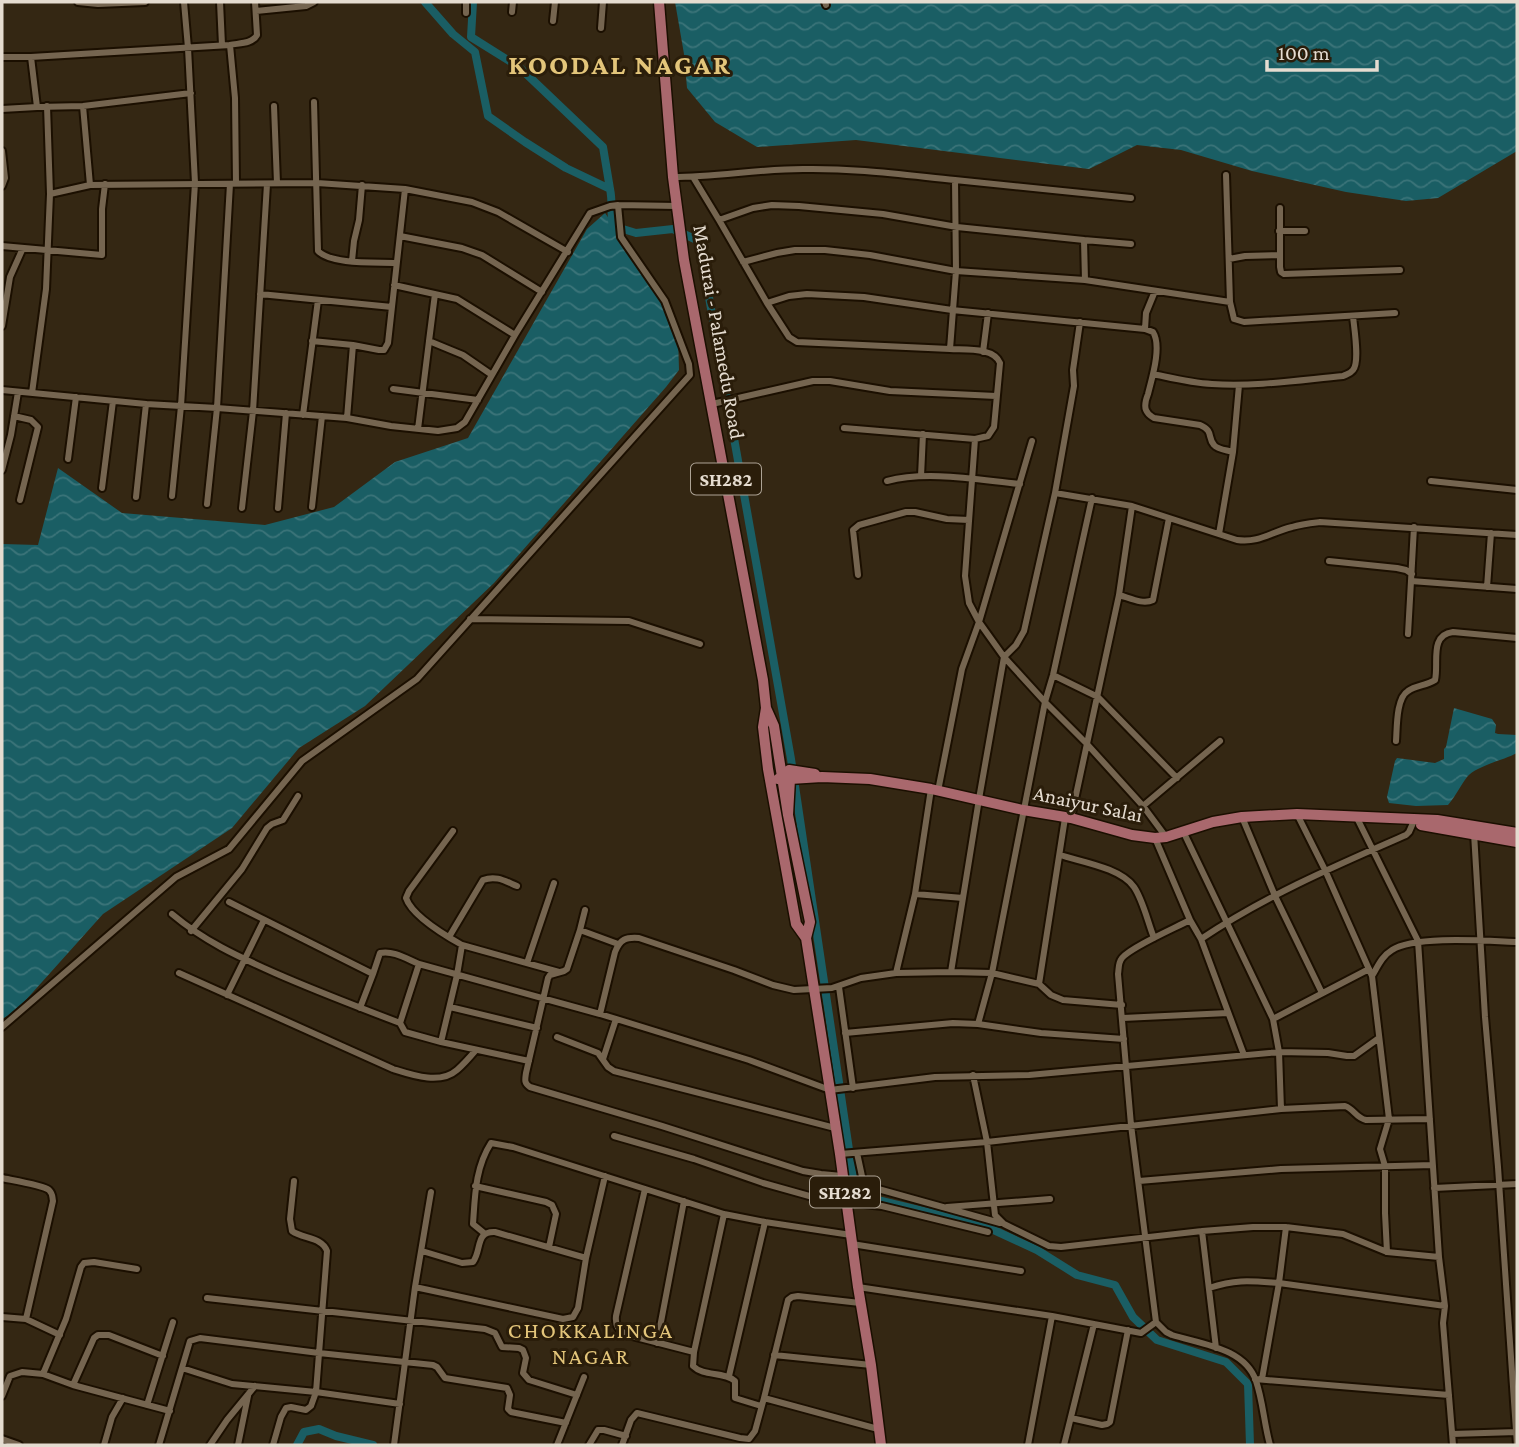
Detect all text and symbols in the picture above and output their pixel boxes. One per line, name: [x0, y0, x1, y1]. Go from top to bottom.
scale bar: [1267, 28, 1377, 72]
text: 100 m: [1278, 41, 1330, 65]
district label: KOODAL NAGAR: [508, 49, 732, 80]
street label: Madurai - Palamedu Road: [688, 223, 750, 441]
road number: SH282: [691, 464, 761, 494]
street label: Anaiyur Salai: [1031, 781, 1145, 827]
road number: SH282: [810, 1176, 880, 1208]
district label: CHOKKALINGA NAGAR: [508, 1317, 674, 1369]

